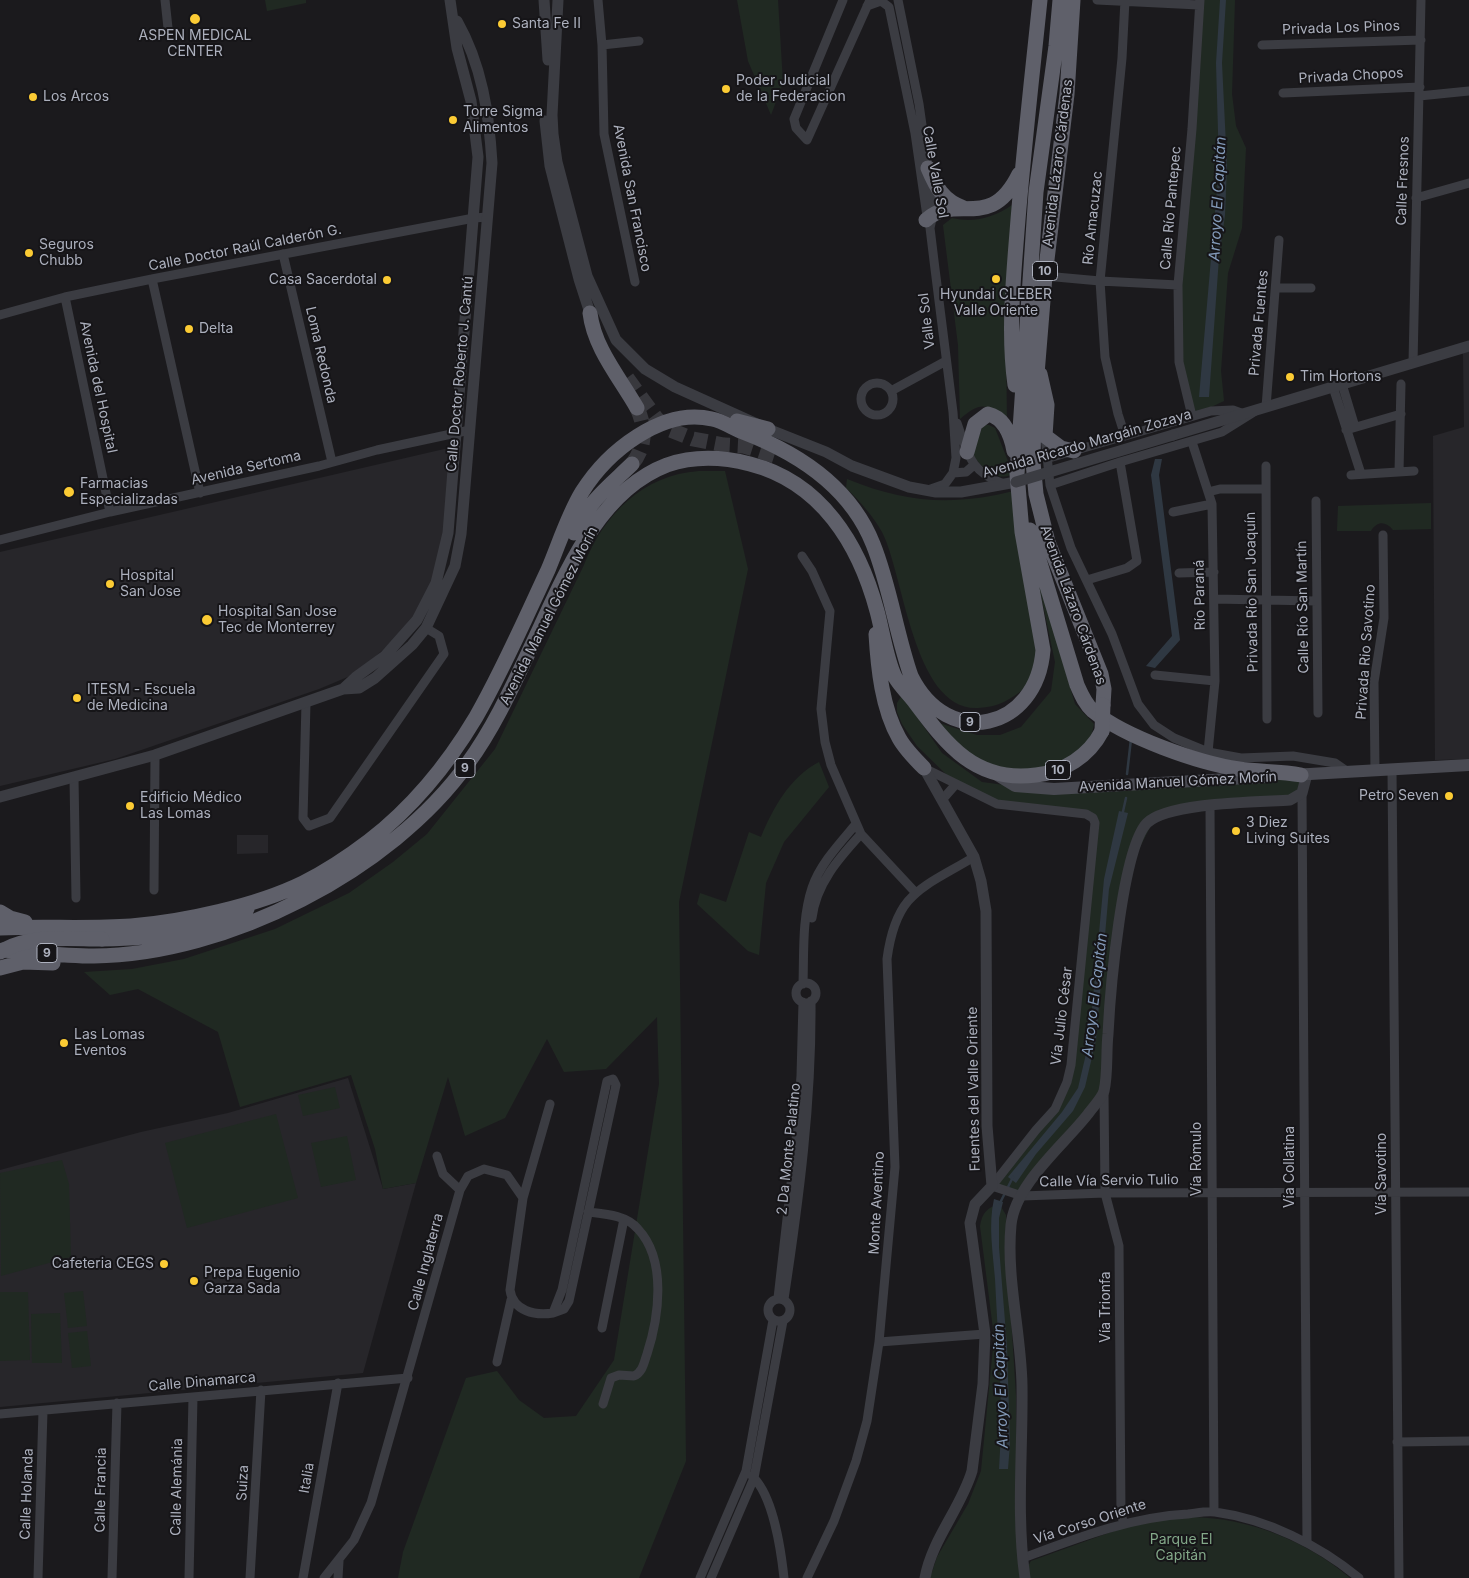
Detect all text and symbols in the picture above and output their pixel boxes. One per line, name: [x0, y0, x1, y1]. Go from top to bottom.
marker: ASPEN MEDICAL CENTER: [188, 12, 202, 26]
place label: Santa Fe II: [512, 16, 581, 32]
marker: Santa Fe II: [496, 18, 508, 30]
street label: Privada Los Pinos: [1282, 18, 1400, 38]
place label: ASPEN MEDICAL CENTER: [139, 28, 251, 60]
street label: Privada Chopos: [1298, 65, 1404, 87]
place label: Poder Judicial de la Federacion: [736, 73, 846, 105]
street label: Avenida Lázaro Cárdenas: [1039, 78, 1077, 248]
marker: Poder Judicial de la Federacion: [720, 83, 732, 95]
place label: Los Arcos: [43, 89, 109, 105]
marker: Los Arcos: [27, 91, 39, 103]
place label: Torre Sigma Alimentos: [463, 104, 543, 136]
marker: Torre Sigma Alimentos: [447, 114, 459, 126]
street label: Avenida San Francisco: [609, 123, 655, 273]
street label: Calle Valle Sol: [919, 125, 951, 219]
water label: Arroyo El Capitán: [1206, 136, 1230, 262]
street label: Calle Fresnos: [1393, 136, 1413, 226]
street label: Calle Río Pantepec: [1157, 145, 1185, 271]
street label: Río Amacuzac: [1080, 170, 1106, 266]
street label: Calle Doctor Raúl Calderón G.: [147, 221, 343, 275]
place label: Seguros Chubb: [39, 237, 94, 270]
marker: Seguros Chubb: [23, 247, 35, 259]
road number: 10: [1032, 262, 1058, 280]
street label: Privada Fuentes: [1246, 269, 1272, 377]
place label: Casa Sacerdotal: [269, 272, 377, 288]
marker: Hyundai CLEBER Valle Oriente: [990, 273, 1002, 285]
marker: Casa Sacerdotal: [381, 274, 393, 286]
street label: Calle Doctor Roberto J. Cantú: [443, 275, 477, 473]
place label: Hyundai CLEBER Valle Oriente: [940, 287, 1052, 320]
street label: Valle Sol: [915, 292, 939, 350]
street label: Loma Redonda: [302, 305, 340, 405]
street label: Avenida del Hospital: [76, 319, 120, 455]
place label: Delta: [199, 321, 233, 337]
marker: Delta: [183, 323, 195, 335]
place label: Tim Hortons: [1300, 369, 1381, 385]
marker: Tim Hortons: [1284, 371, 1296, 383]
street label: Avenida Ricardo Margáin Zozaya: [981, 406, 1193, 482]
street label: Avenida Sertoma: [189, 447, 303, 489]
place label: Farmacias Especializadas: [80, 476, 178, 508]
marker: Farmacias Especializadas: [62, 485, 76, 499]
street label: Privada Río San Joaquín: [1242, 512, 1262, 672]
street label: Avenida Lázaro Cárdenas: [1036, 523, 1110, 687]
street label: Avenida Manuel Gómez Morín: [497, 524, 601, 708]
street label: Calle Río San Martín: [1293, 540, 1313, 674]
street label: Río Paraná: [1191, 559, 1209, 631]
place label: Hospital San Jose: [120, 568, 181, 600]
marker: Hospital San Jose: [104, 578, 116, 590]
street label: Privada Rio Savotino: [1353, 584, 1379, 720]
place label: Hospital San Jose Tec de Monterrey: [218, 604, 337, 636]
marker: Hospital San Jose Tec de Monterrey: [200, 613, 214, 627]
place label: ITESM - Escuela de Medicina: [87, 682, 196, 714]
marker: ITESM - Escuela de Medicina: [71, 692, 83, 704]
road number: 9: [960, 712, 980, 732]
road number: 9: [455, 758, 475, 778]
road number: 10: [1046, 760, 1070, 780]
street label: Avenida Manuel Gómez Morín: [1079, 768, 1277, 796]
place label: Petro Seven: [1359, 788, 1439, 804]
place label: Edificio Médico Las Lomas: [140, 790, 242, 822]
marker: Petro Seven: [1443, 790, 1455, 802]
marker: Edificio Médico Las Lomas: [124, 800, 136, 812]
place label: 3 Diez Living Suites: [1246, 815, 1330, 848]
marker: 3 Diez Living Suites: [1230, 825, 1242, 837]
water label: Arroyo El Capitán: [1078, 932, 1112, 1058]
road number: 9: [37, 944, 57, 962]
street label: Vía Julio César: [1048, 966, 1076, 1066]
street label: Fuentes del Valle Oriente: [964, 1006, 984, 1172]
place label: Las Lomas Eventos: [74, 1027, 145, 1060]
marker: Las Lomas Eventos: [58, 1037, 70, 1049]
street label: 2 Da Monte Palatino: [774, 1082, 804, 1216]
street label: Vía Rómulo: [1189, 1122, 1205, 1196]
street label: Vía Collatina: [1282, 1126, 1298, 1208]
street label: Vía Savotino: [1374, 1133, 1390, 1215]
street label: Monte Aventino: [866, 1151, 888, 1255]
street label: Calle Vía Servio Tulio: [1039, 1171, 1179, 1191]
street label: Calle Inglaterra: [405, 1211, 447, 1313]
place label: Cafeteria CEGS: [52, 1256, 154, 1272]
marker: Cafeteria CEGS: [158, 1258, 170, 1270]
place label: Prepa Eugenio Garza Sada: [204, 1265, 300, 1298]
street label: Vía Trionfa: [1098, 1271, 1114, 1343]
marker: Prepa Eugenio Garza Sada: [188, 1275, 200, 1287]
water label: Arroyo El Capitán: [990, 1323, 1012, 1449]
street label: Calle Dinamarca: [148, 1369, 256, 1395]
street label: Calle Alemánia: [168, 1438, 186, 1536]
street label: Calle Francia: [92, 1447, 110, 1533]
street label: Calle Holanda: [17, 1448, 37, 1540]
street label: Italia: [296, 1461, 318, 1495]
street label: Suiza: [234, 1464, 252, 1502]
street label: Vía Corso Oriente: [1032, 1496, 1148, 1548]
park label: Parque El Capitán: [1150, 1532, 1212, 1564]

